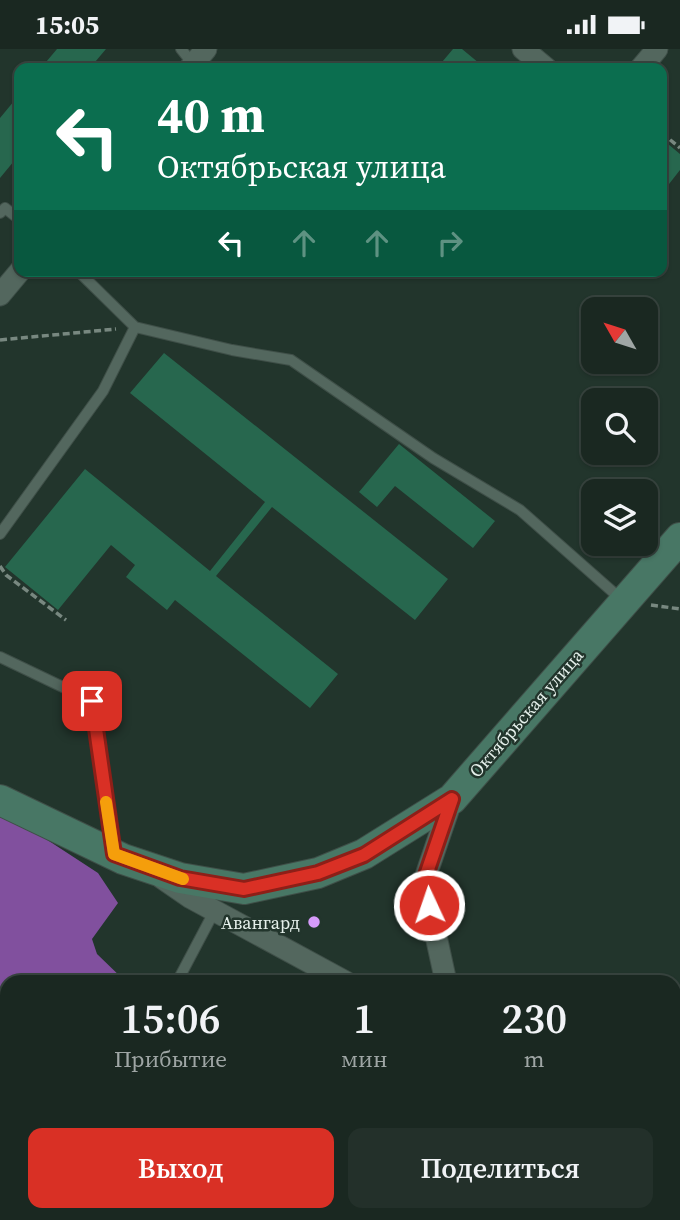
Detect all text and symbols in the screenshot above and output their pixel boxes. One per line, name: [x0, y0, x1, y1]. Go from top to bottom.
text: 15:05: [35, 7, 99, 43]
text: 40 m: [157, 81, 265, 148]
icon: left: [42, 91, 133, 182]
text: Октябрьская улица: [157, 145, 446, 189]
icon: left: [212, 224, 250, 262]
icon: ahead: [285, 224, 323, 262]
icon: ahead: [358, 224, 396, 262]
icon: right: [431, 224, 469, 262]
north arrow: [581, 297, 658, 375]
map controls: [581, 297, 658, 556]
button: search: [581, 388, 658, 465]
button: layers: [581, 479, 658, 556]
street label: Октябрьская улица: [463, 643, 589, 783]
pin: [62, 671, 122, 731]
icon: arrive: [73, 682, 111, 720]
position arrow: [392, 868, 466, 942]
place label: Авангард: [221, 910, 300, 935]
marker: Авангард: [306, 914, 322, 930]
text: 15:06: [121, 989, 221, 1047]
text: 1: [353, 989, 375, 1047]
text: 230: [501, 989, 567, 1047]
text: Прибытие: [114, 1043, 227, 1075]
text: мин: [341, 1043, 388, 1075]
text: m: [524, 1043, 545, 1075]
button: Выход: [28, 1128, 334, 1208]
button: Поделиться: [348, 1128, 653, 1208]

